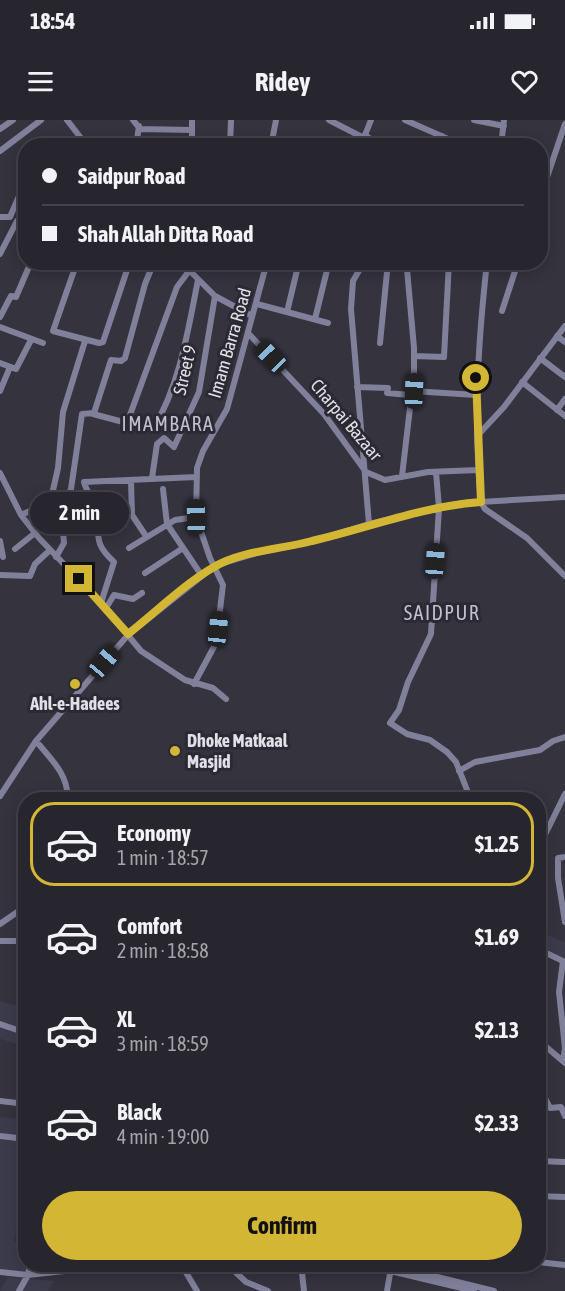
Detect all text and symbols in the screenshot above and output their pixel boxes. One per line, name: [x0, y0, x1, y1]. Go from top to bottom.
text: 18:54: [30, 8, 75, 34]
icon: menu: [24, 65, 57, 98]
icon: heart: [508, 65, 541, 98]
text: Ridey: [255, 66, 310, 97]
text: Saidpur Road: [78, 163, 186, 189]
text: Shah Allah Ditta Road: [78, 221, 253, 247]
street label: Imam Barra Road: [204, 285, 255, 400]
car: [252, 338, 290, 376]
street label: Street 9: [169, 343, 200, 397]
route start: [462, 364, 489, 391]
car: [404, 373, 424, 409]
street label: Charpai Bazaar: [306, 375, 387, 465]
district label: IMAMBARA: [122, 412, 214, 435]
callout: 2 min: [29, 492, 128, 534]
car: [187, 499, 205, 535]
text: 2 min: [59, 501, 100, 524]
car: [425, 542, 445, 580]
route end: [65, 565, 92, 592]
district label: SAIDPUR: [404, 601, 480, 624]
car: [207, 610, 229, 648]
car: [86, 642, 122, 682]
marker: Ahl-e-Hadees: [68, 677, 82, 691]
place label: Ahl-e-Hadees: [29, 693, 120, 714]
place label: Dhoke Matkaal Masjid: [187, 730, 288, 772]
marker: Dhoke Matkaal Masjid: [168, 744, 182, 758]
icon: car: [45, 817, 99, 871]
text: Economy: [117, 820, 191, 846]
text: $1.25: [475, 831, 519, 857]
text: 1 min · 18:57: [117, 846, 209, 869]
icon: car: [45, 910, 99, 964]
text: Comfort: [117, 913, 182, 939]
text: $1.69: [475, 924, 519, 950]
text: 2 min · 18:58: [117, 939, 209, 962]
icon: car: [45, 1003, 99, 1057]
text: XL: [117, 1006, 135, 1032]
text: $2.13: [475, 1017, 519, 1043]
text: 3 min · 18:59: [117, 1032, 209, 1055]
icon: car: [45, 1096, 99, 1150]
text: Black: [117, 1099, 161, 1125]
text: $2.33: [475, 1110, 519, 1136]
text: 4 min · 19:00: [117, 1125, 209, 1148]
button: Confirm: [42, 1191, 522, 1260]

